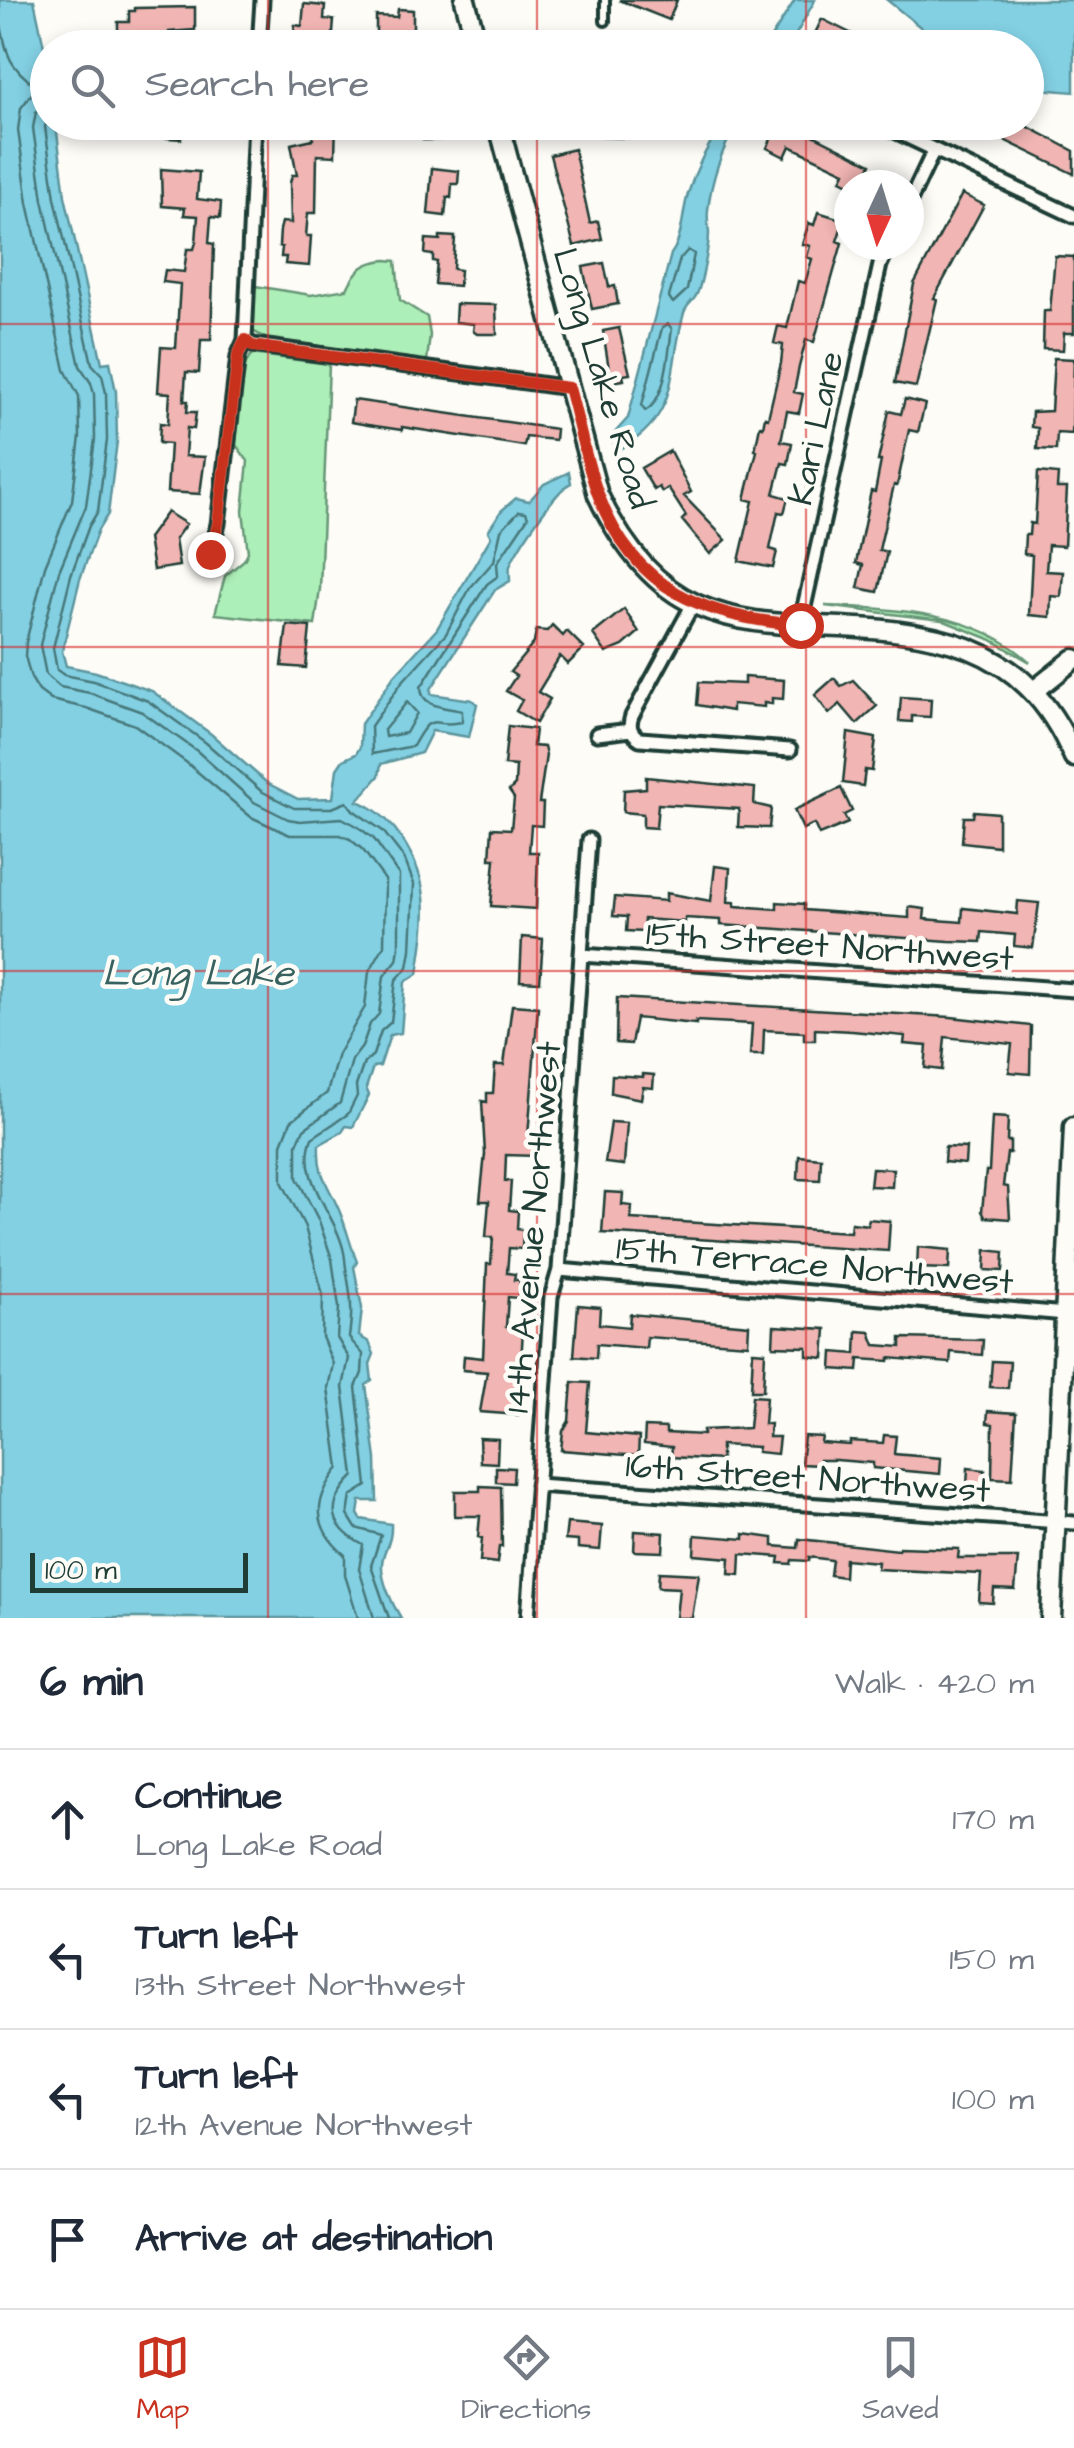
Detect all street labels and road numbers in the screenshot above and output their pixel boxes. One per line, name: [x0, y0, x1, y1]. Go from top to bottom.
street label: Long Lake Road: [538, 242, 666, 516]
street label: Kari Lane: [776, 347, 857, 510]
street label: 15th Street Northwest: [645, 909, 1015, 984]
street label: 14th Avenue Northwest: [493, 1039, 574, 1415]
street label: 15th Terrace Northwest: [614, 1224, 1015, 1307]
street label: 16th Street Northwest: [624, 1441, 992, 1516]

